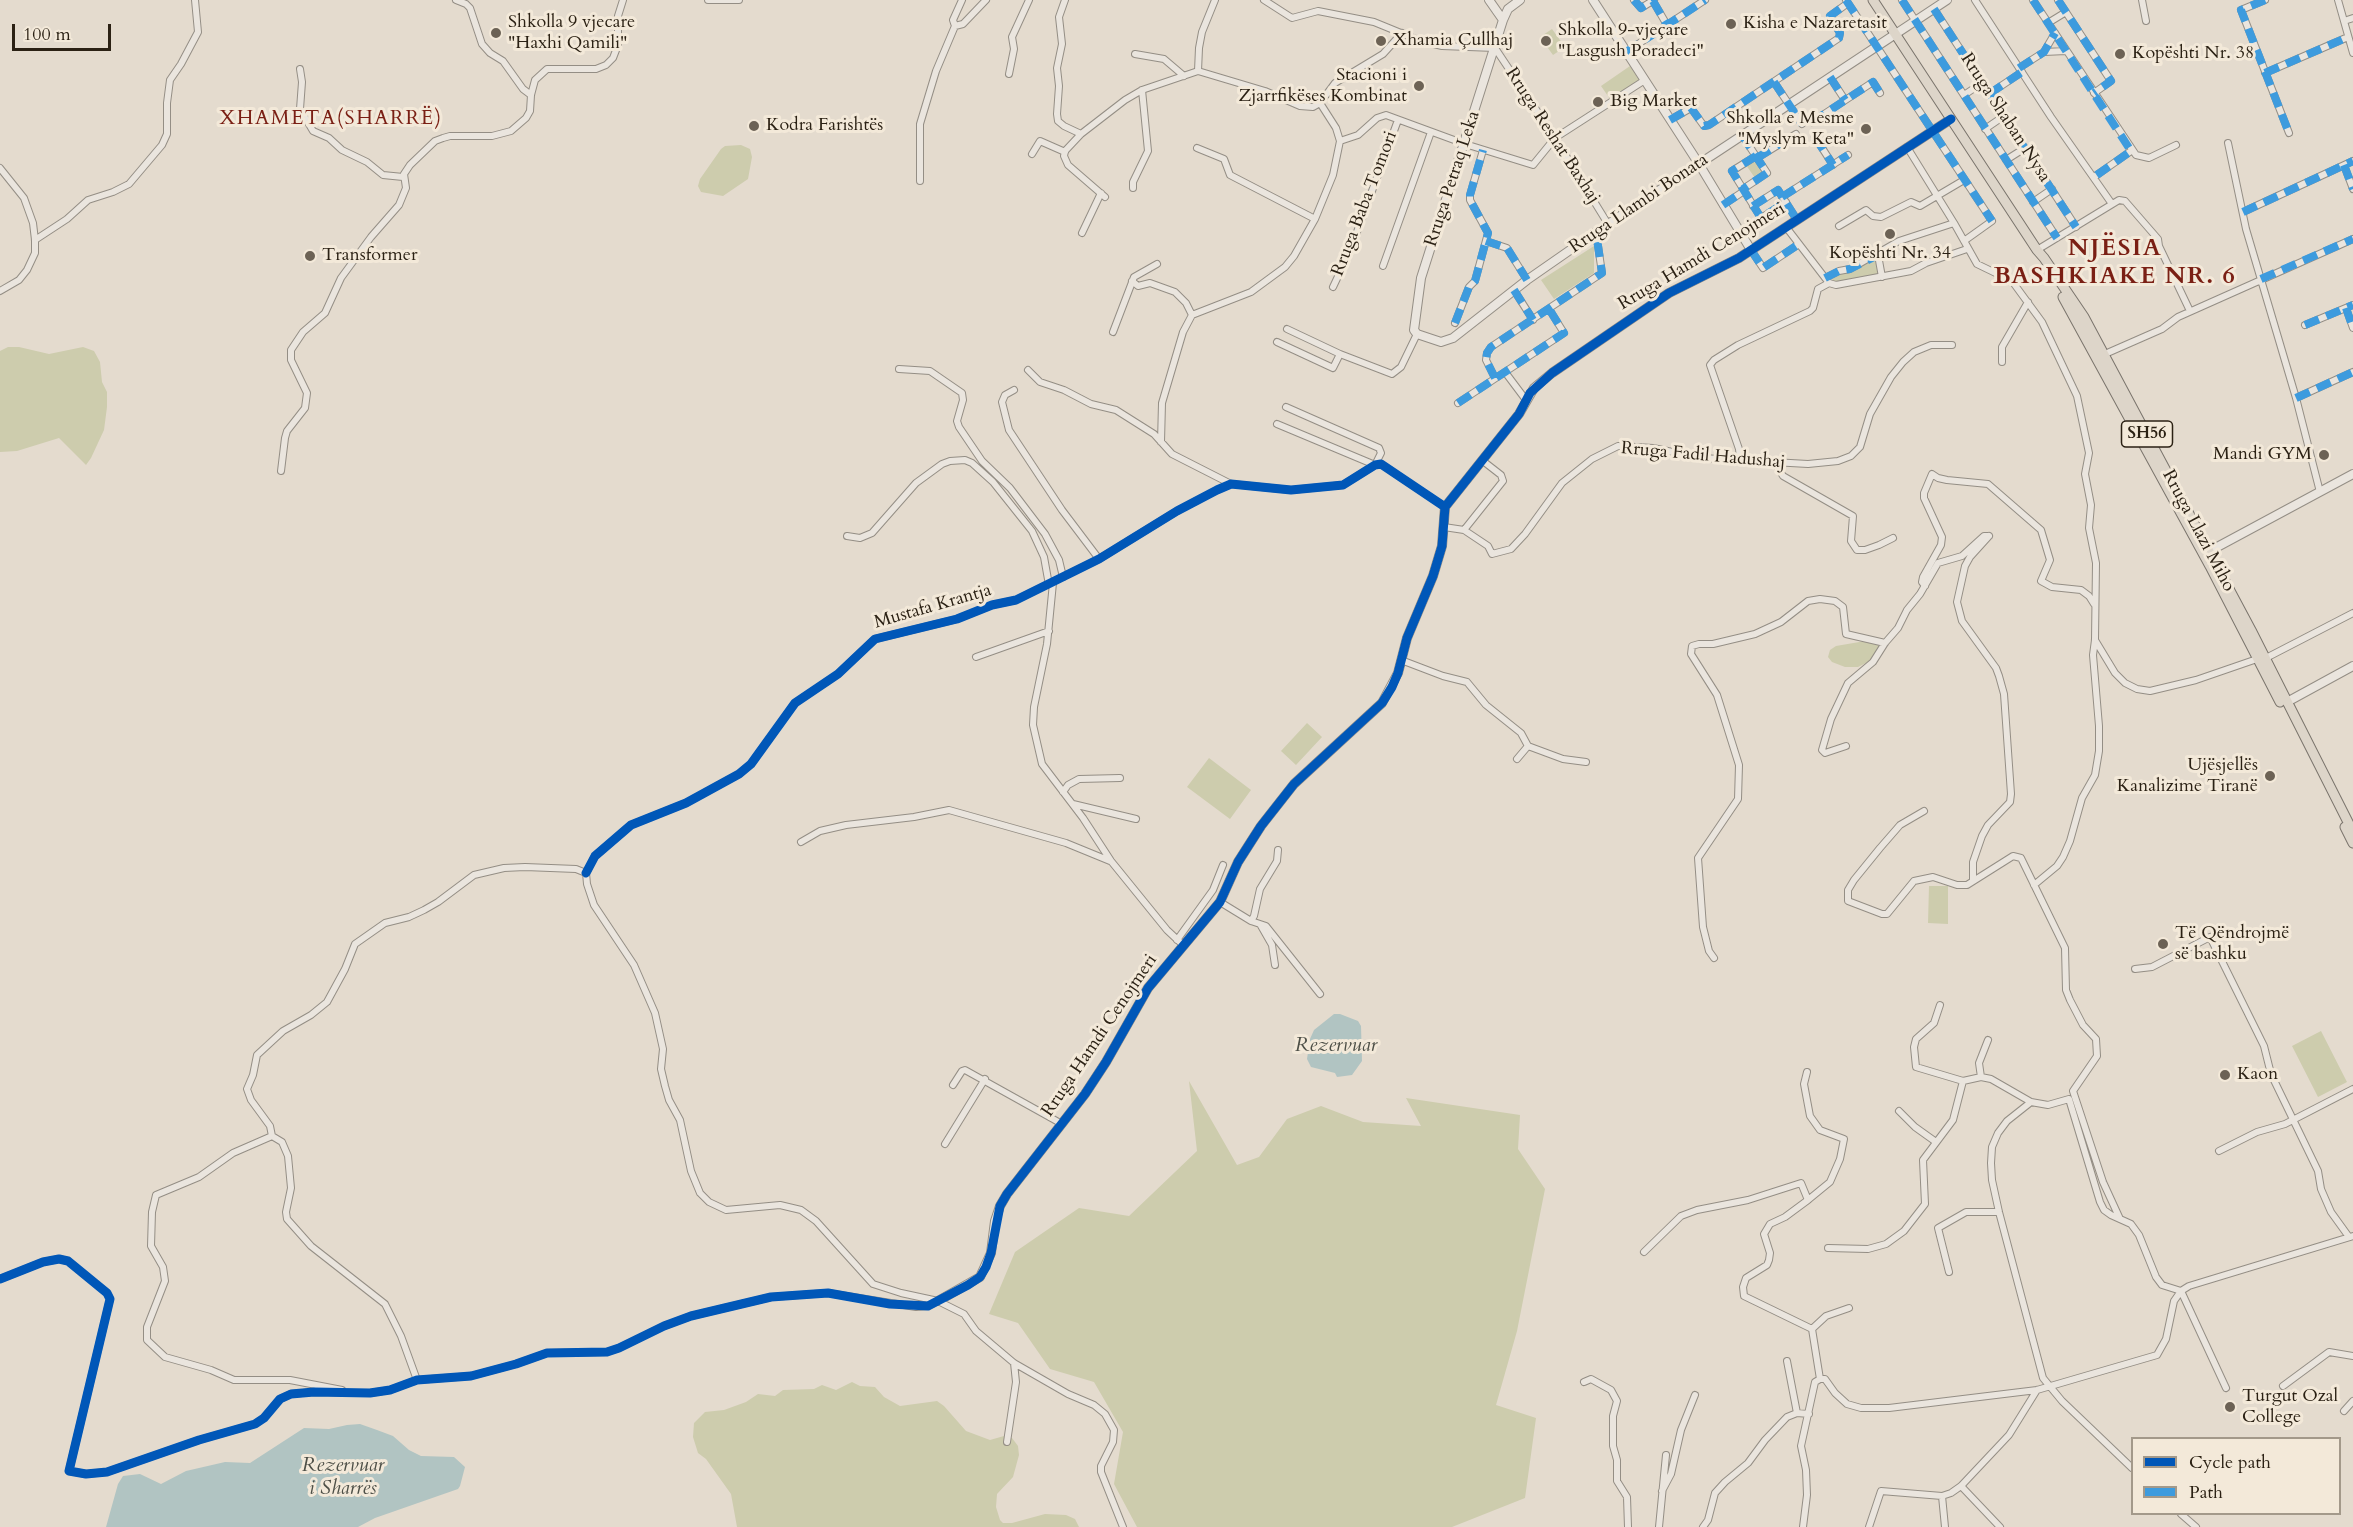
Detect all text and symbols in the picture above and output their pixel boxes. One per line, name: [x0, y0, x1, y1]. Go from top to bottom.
scale bar: [15, 12, 114, 50]
place label: Shkolla 9 vjecare "Haxhi Qamili": [508, 12, 635, 54]
place label: Kisha e Nazaretasit: [1743, 13, 1887, 35]
marker: Kisha e Nazaretasit: [1724, 17, 1738, 31]
place label: Shkolla 9-vjeçare "Lasgush Poradeci": [1558, 20, 1704, 63]
text: 100 m: [23, 22, 71, 47]
marker: Shkolla 9 vjecare "Haxhi Qamili": [489, 26, 503, 40]
place label: Xhamia Çullhaj: [1393, 30, 1513, 52]
marker: Xhamia Çullhaj: [1374, 34, 1388, 48]
marker: Shkolla 9-vjeçare "Lasgush Poradeci": [1539, 34, 1553, 48]
place label: Kopështi Nr. 38: [2132, 43, 2254, 65]
marker: Kopështi Nr. 38: [2113, 47, 2127, 61]
street label: Rruga Shaban Nysa: [1955, 49, 2055, 187]
street label: Rruga Reshat Baxhaj: [1500, 64, 1604, 208]
place label: Stacioni i Zjarrfikëses Kombinat: [1238, 65, 1407, 107]
marker: Stacioni i Zjarrfikëses Kombinat: [1412, 79, 1426, 93]
place label: Big Market: [1610, 91, 1697, 113]
marker: Big Market: [1591, 95, 1605, 109]
district label: XHAMETA(SHARRË): [220, 107, 442, 131]
street label: Rruga Petraq Leka: [1421, 108, 1485, 250]
place label: Shkolla e Mesme "Myslym Keta": [1726, 108, 1854, 150]
place label: Kodra Farishtës: [766, 115, 883, 137]
marker: Kodra Farishtës: [747, 119, 761, 133]
marker: Shkolla e Mesme "Myslym Keta": [1859, 122, 1873, 136]
street label: Rruga Baba Tomori: [1327, 129, 1403, 279]
street label: Rruga Llambi Bonata: [1565, 149, 1713, 259]
street label: Rruga Hamdi Cenojmeri: [1615, 199, 1789, 315]
marker: Kopështi Nr. 34: [1883, 227, 1897, 241]
district label: NJËSIA BASHKIAKE NR. 6: [1994, 235, 2236, 291]
place label: Kopështi Nr. 34: [1829, 243, 1951, 265]
place label: Transformer: [322, 245, 418, 267]
marker: Transformer: [303, 249, 317, 263]
road number: SH56: [2122, 421, 2172, 447]
street label: Rruga Fadil Hadushaj: [1620, 438, 1786, 474]
place label: Mandi GYM: [2213, 444, 2312, 466]
marker: Mandi GYM: [2317, 448, 2331, 462]
street label: Rruga Llazi Miho: [2157, 467, 2239, 595]
street label: Mustafa Krantja: [872, 580, 994, 634]
place label: Ujësjellës Kanalizime Tiranë: [2117, 755, 2258, 798]
marker: Ujësjellës Kanalizime Tiranë: [2263, 769, 2277, 783]
place label: Të Qëndrojmë së bashku: [2175, 923, 2289, 966]
marker: Të Qëndrojmë së bashku: [2156, 937, 2170, 951]
street label: Rruga Hamdi Cenojmeri: [1038, 951, 1162, 1121]
water label: Rezervuar: [1295, 1034, 1377, 1058]
place label: Kaon: [2237, 1064, 2278, 1086]
marker: Kaon: [2218, 1068, 2232, 1082]
place label: Turgut Ozal College: [2242, 1386, 2338, 1428]
marker: Turgut Ozal College: [2223, 1400, 2237, 1414]
legend: [2131, 1437, 2341, 1515]
text: Cycle path: [2189, 1450, 2271, 1475]
water label: Rezervuar i Sharrës: [302, 1454, 384, 1501]
text: Path: [2189, 1480, 2223, 1505]

